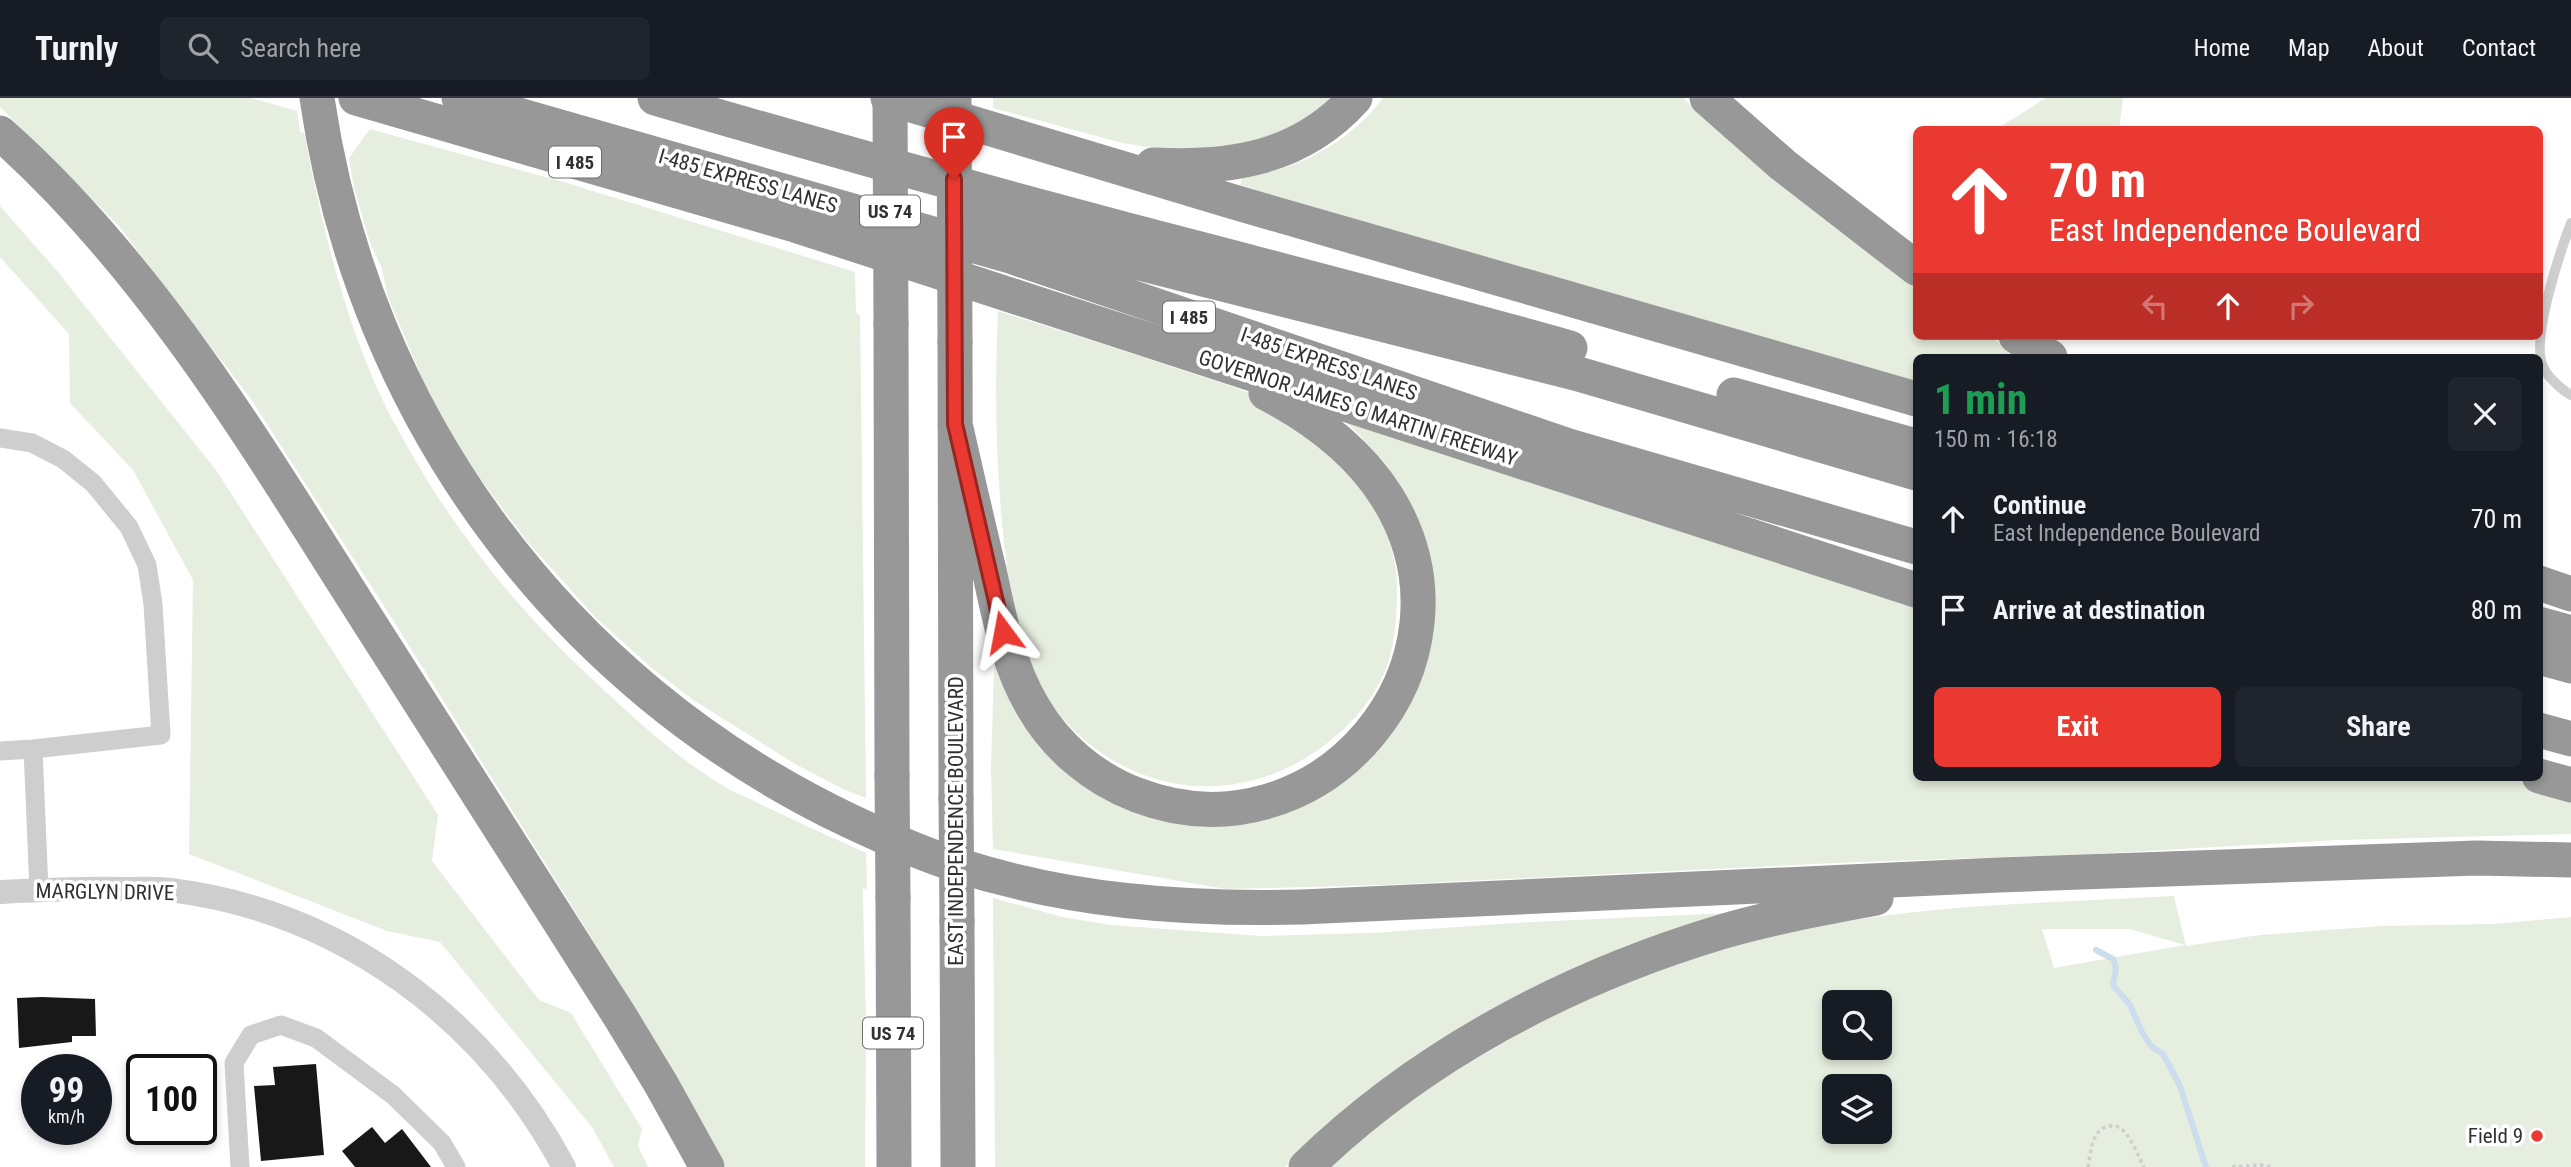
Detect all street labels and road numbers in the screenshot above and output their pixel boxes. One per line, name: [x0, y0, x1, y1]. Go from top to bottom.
street label: I-485 EXPRESS LANES: [656, 144, 840, 218]
road number: I 485: [549, 146, 601, 178]
road number: US 74: [860, 195, 920, 226]
road number: I 485: [1163, 302, 1215, 332]
street label: I-485 EXPRESS LANES: [1238, 323, 1420, 405]
street label: GOVERNOR JAMES G MARTIN FREEWAY: [1196, 345, 1520, 471]
street label: EAST INDEPENDENCE BOULEVARD: [944, 676, 968, 966]
street label: MARGLYN DRIVE: [35, 879, 175, 905]
road number: US 74: [863, 1018, 923, 1049]

